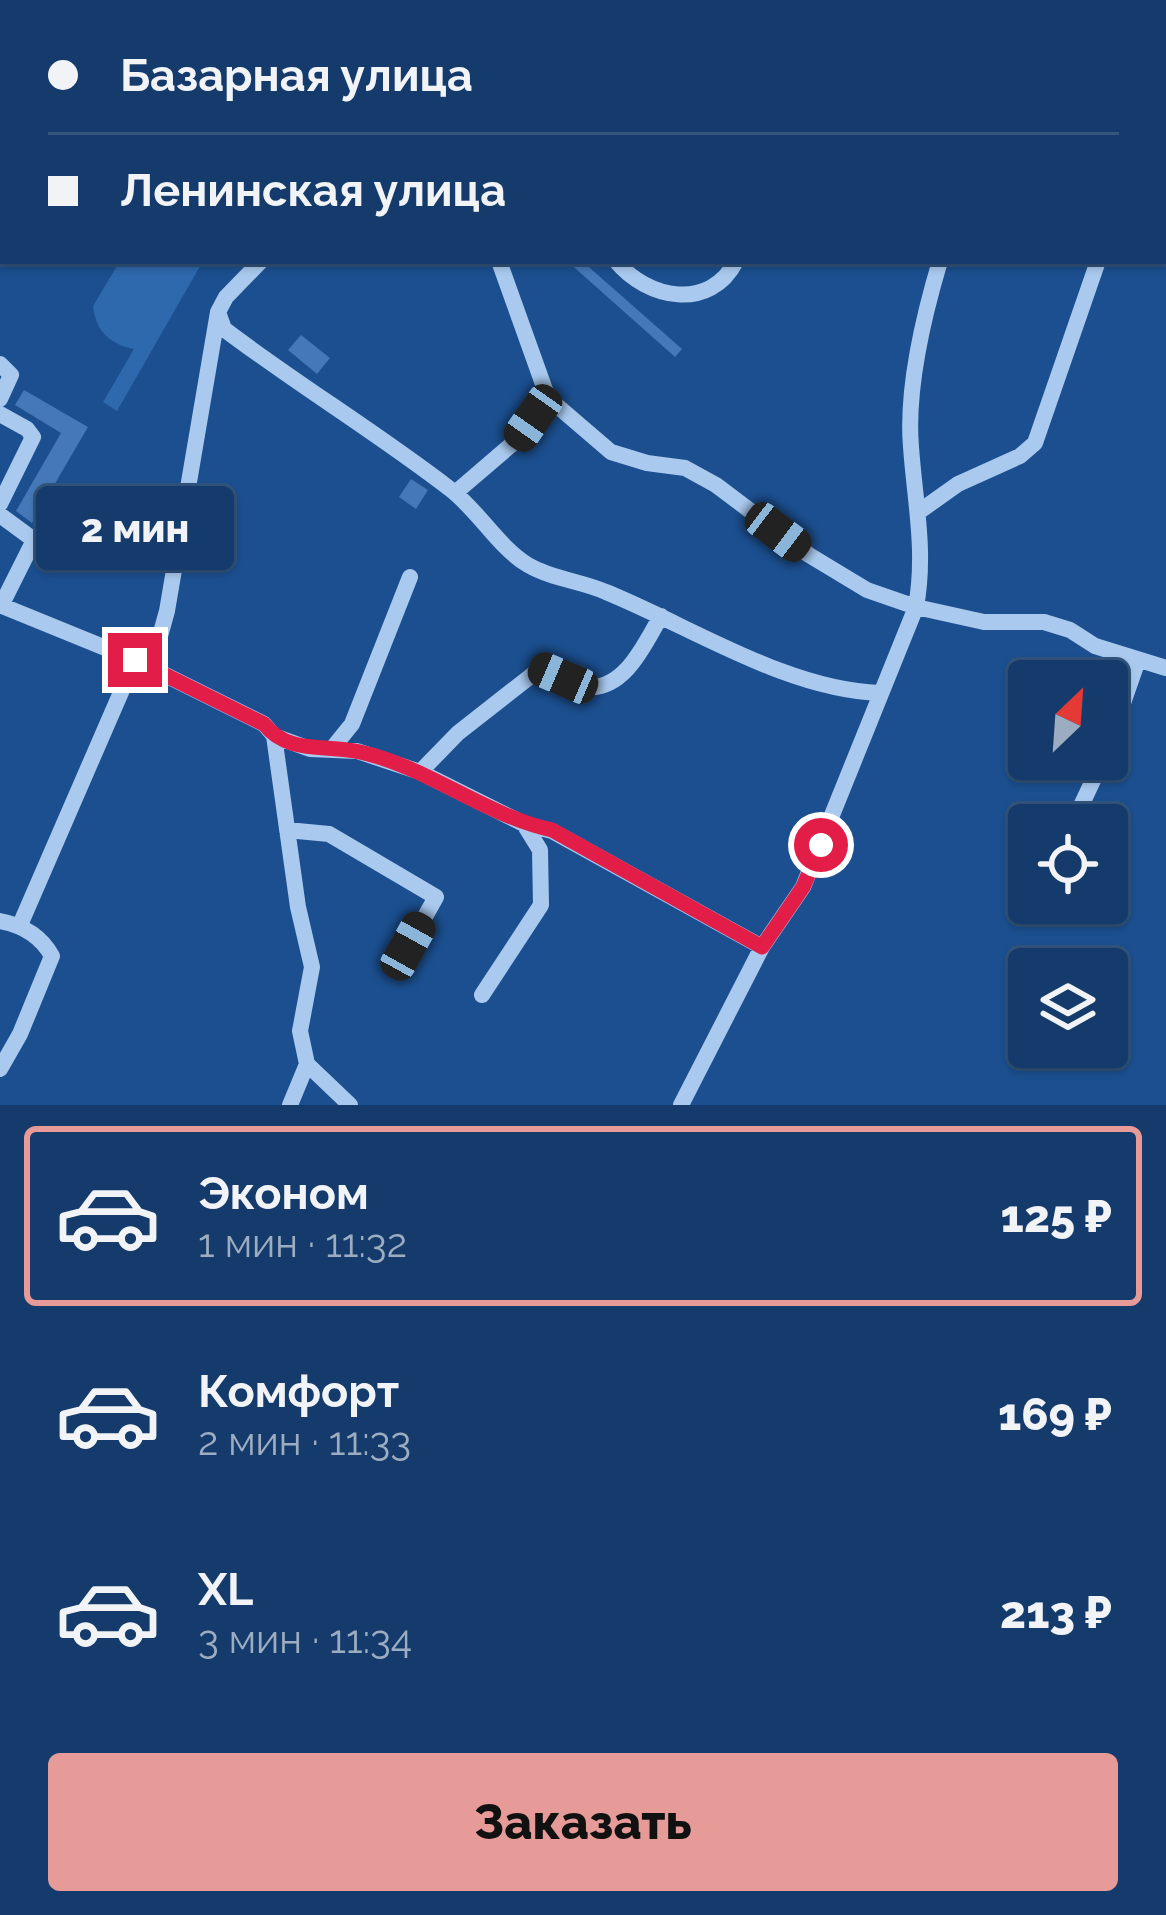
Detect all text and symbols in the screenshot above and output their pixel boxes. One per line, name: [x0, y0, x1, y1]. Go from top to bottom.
text: Базарная улица: [120, 49, 473, 102]
text: Ленинская улица: [120, 164, 506, 217]
car: [498, 378, 568, 458]
callout: 2 мин: [36, 486, 234, 570]
car: [738, 496, 818, 568]
text: 2 мин: [81, 505, 189, 551]
route end: [108, 633, 162, 687]
car: [523, 647, 603, 709]
north arrow: [1008, 660, 1128, 780]
map controls: [1008, 660, 1128, 1068]
button: locate: [1008, 804, 1128, 924]
route start: [794, 818, 848, 872]
car: [375, 906, 441, 986]
button: layers: [1008, 948, 1128, 1068]
icon: car: [54, 1162, 162, 1270]
text: Эконом: [198, 1167, 369, 1220]
text: 125 ₽: [1001, 1190, 1112, 1243]
text: 1 мин · 11:32: [198, 1220, 407, 1266]
icon: car: [54, 1360, 162, 1468]
text: Комфорт: [198, 1365, 399, 1418]
text: 169 ₽: [998, 1388, 1112, 1441]
text: 2 мин · 11:33: [198, 1418, 411, 1464]
icon: car: [54, 1558, 162, 1666]
text: XL: [198, 1563, 253, 1616]
text: 213 ₽: [1000, 1586, 1112, 1639]
text: 3 мин · 11:34: [198, 1616, 412, 1662]
button: Заказать: [48, 1753, 1118, 1891]

